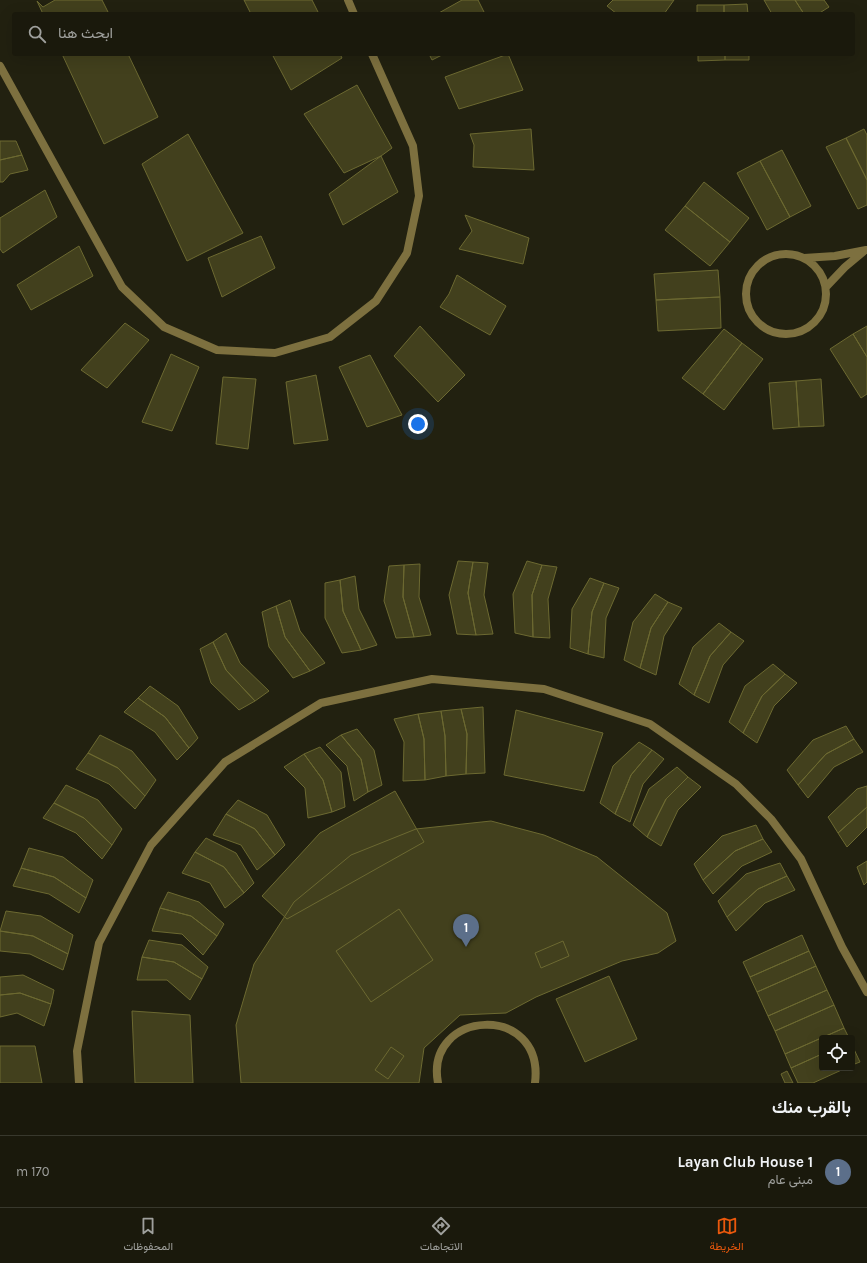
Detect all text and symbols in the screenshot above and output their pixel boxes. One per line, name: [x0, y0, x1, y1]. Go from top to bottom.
search box: [12, 12, 855, 56]
icon: search: [26, 23, 48, 45]
text: ابحث هنا: [58, 24, 113, 42]
your location: [408, 414, 428, 434]
pin: 1: [453, 914, 479, 947]
map controls: [819, 1035, 855, 1071]
button: locate: [819, 1035, 855, 1071]
text: بالقرب منك: [772, 1097, 851, 1117]
text: Layan Club House 1: [677, 1153, 813, 1171]
text: 170 m: [16, 1164, 49, 1179]
text: 1: [836, 1164, 840, 1179]
text: مبنى عام: [768, 1172, 813, 1187]
tab: المحفوظات: [123, 1215, 173, 1256]
tab: الاتجاهات: [420, 1215, 463, 1256]
tab: الخريطة: [710, 1215, 744, 1256]

